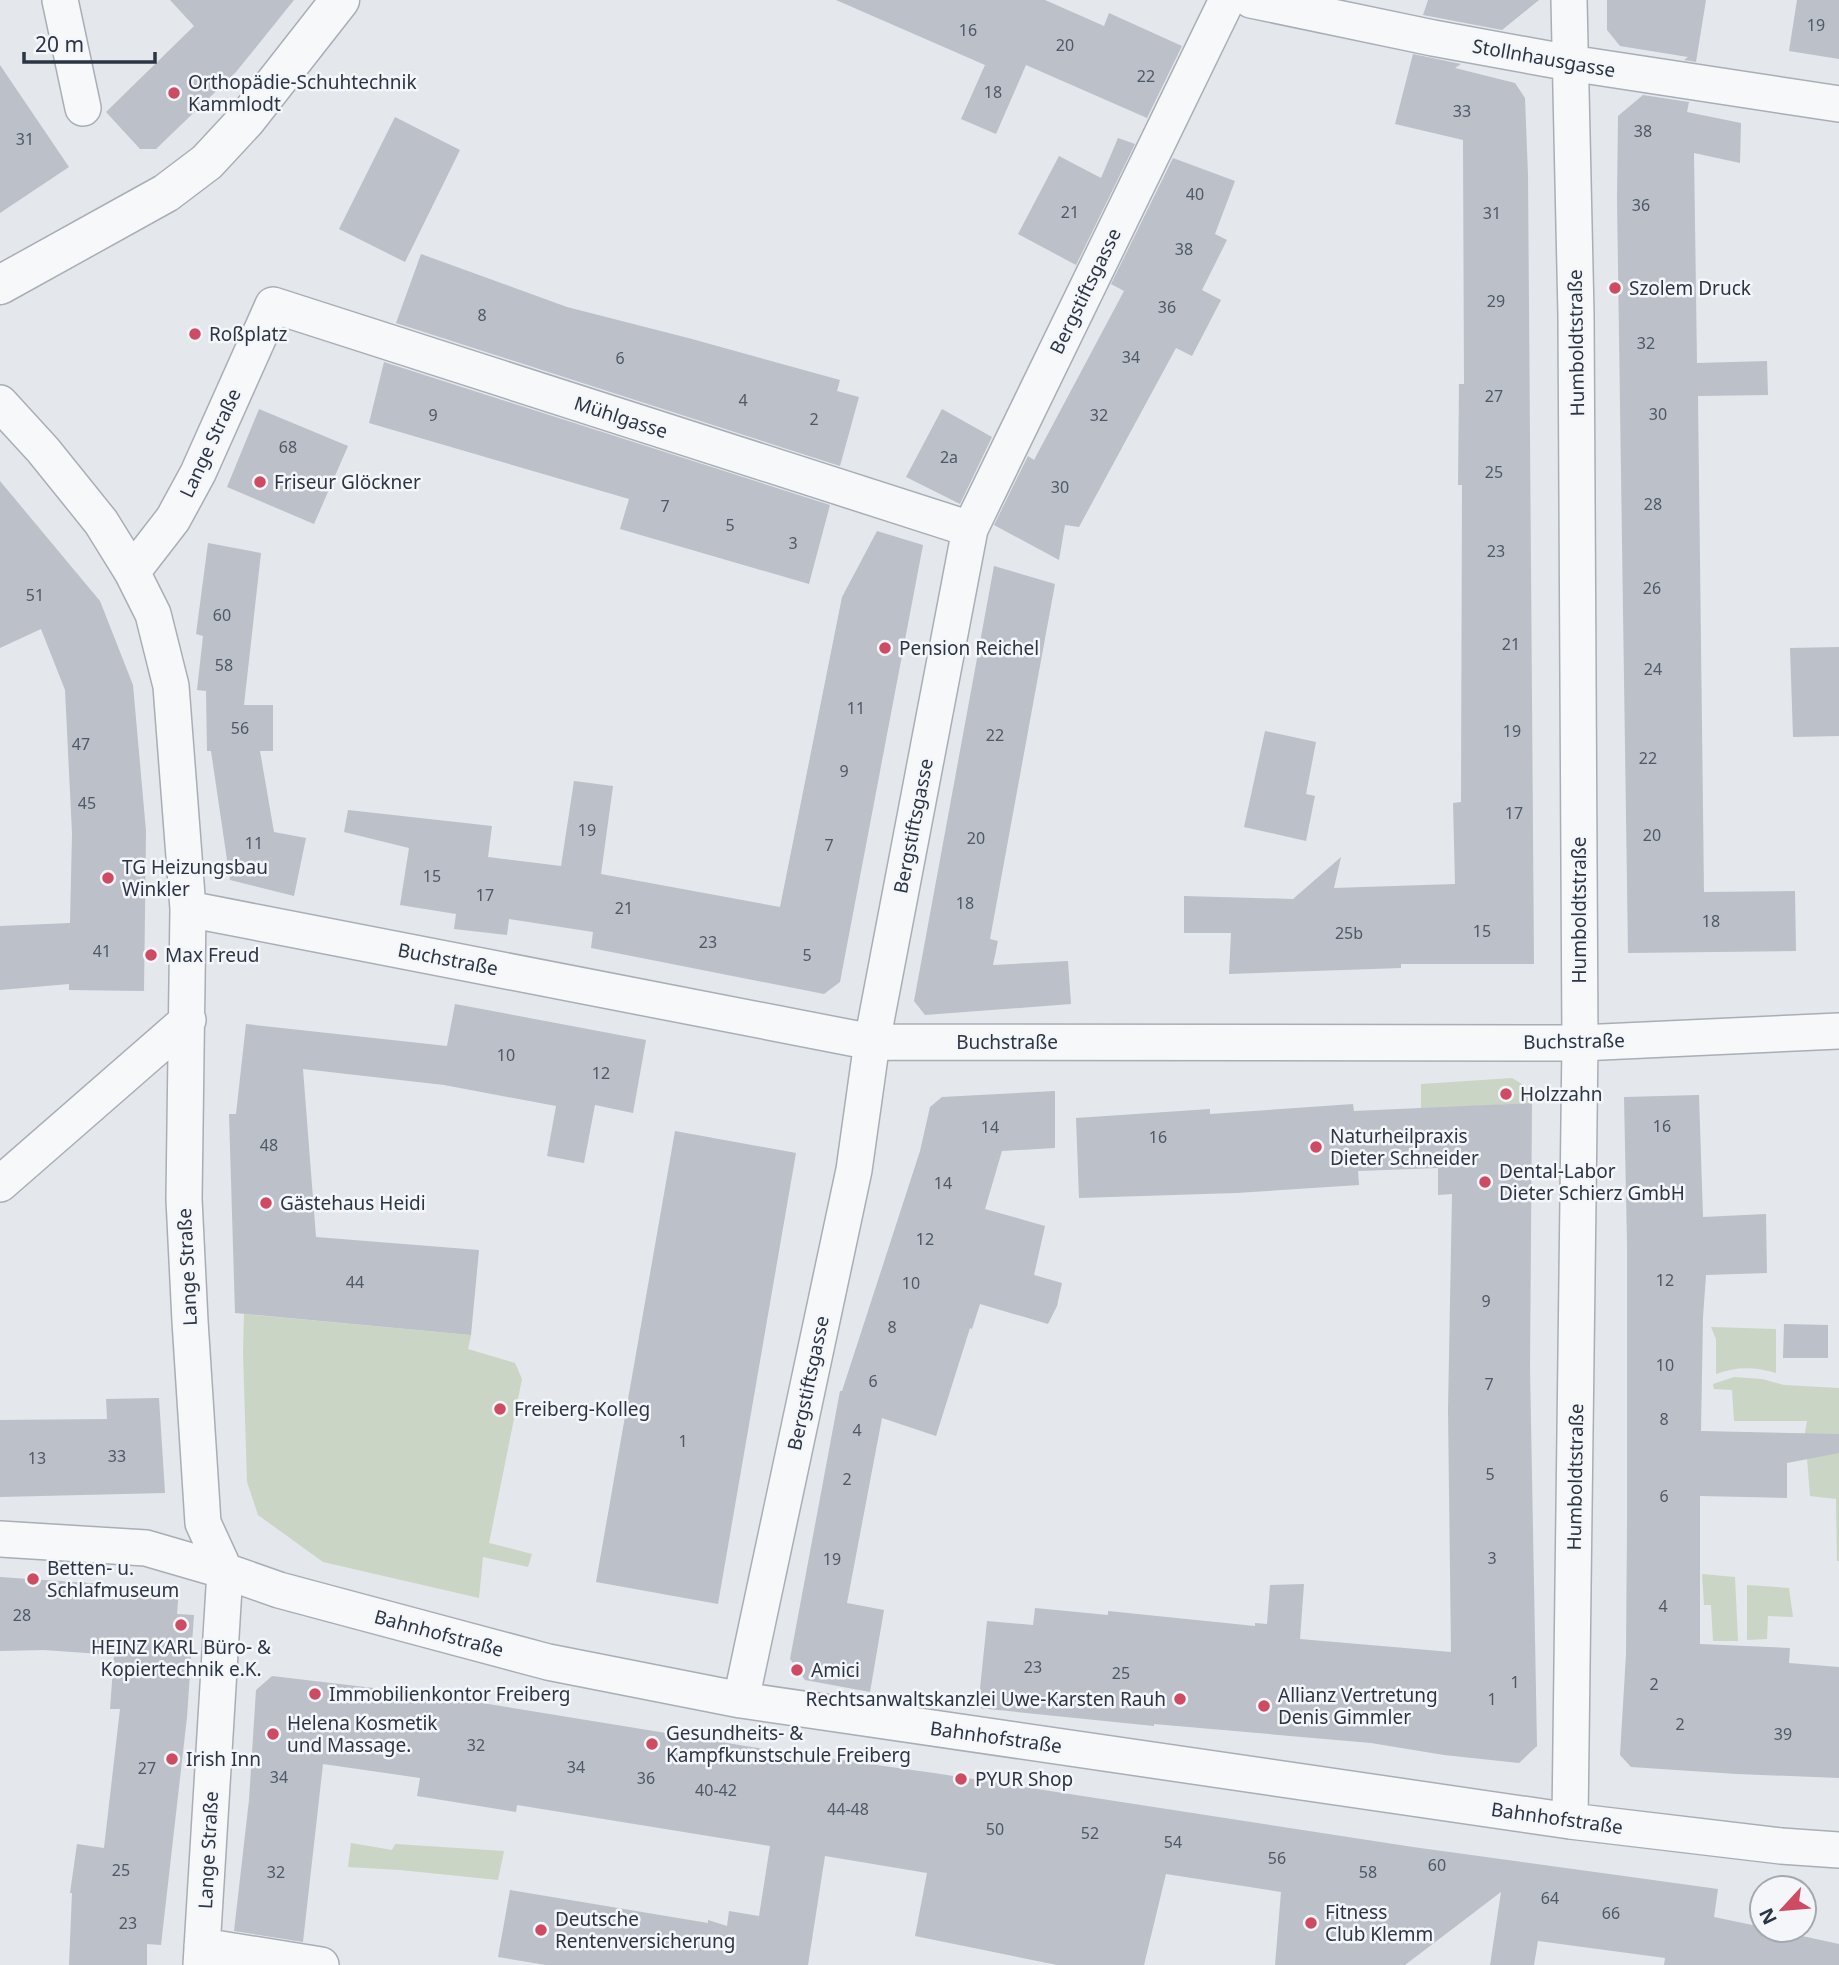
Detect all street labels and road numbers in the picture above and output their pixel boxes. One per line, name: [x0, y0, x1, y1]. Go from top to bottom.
street label: Stollnhausgasse: [1470, 33, 1618, 83]
street label: Bergstiftsgasse: [1043, 224, 1127, 358]
street label: Humboldtstraße: [1562, 269, 1590, 417]
street label: Lange Straße: [173, 384, 247, 502]
street label: Mühlgasse: [571, 390, 671, 444]
street label: Bergstiftsgasse: [887, 756, 939, 896]
street label: Humboldtstraße: [1566, 836, 1592, 984]
street label: Buchstraße: [396, 937, 500, 981]
street label: Buchstraße: [1523, 1027, 1625, 1055]
street label: Buchstraße: [956, 1029, 1058, 1055]
street label: Lange Straße: [171, 1207, 203, 1327]
street label: Bergstiftsgasse: [781, 1313, 835, 1453]
street label: Humboldtstraße: [1561, 1403, 1589, 1551]
street label: Bahnhofstraße: [371, 1603, 507, 1663]
street label: Bahnhofstraße: [928, 1715, 1064, 1759]
street label: Lange Straße: [192, 1790, 224, 1910]
street label: Bahnhofstraße: [1489, 1796, 1625, 1840]

